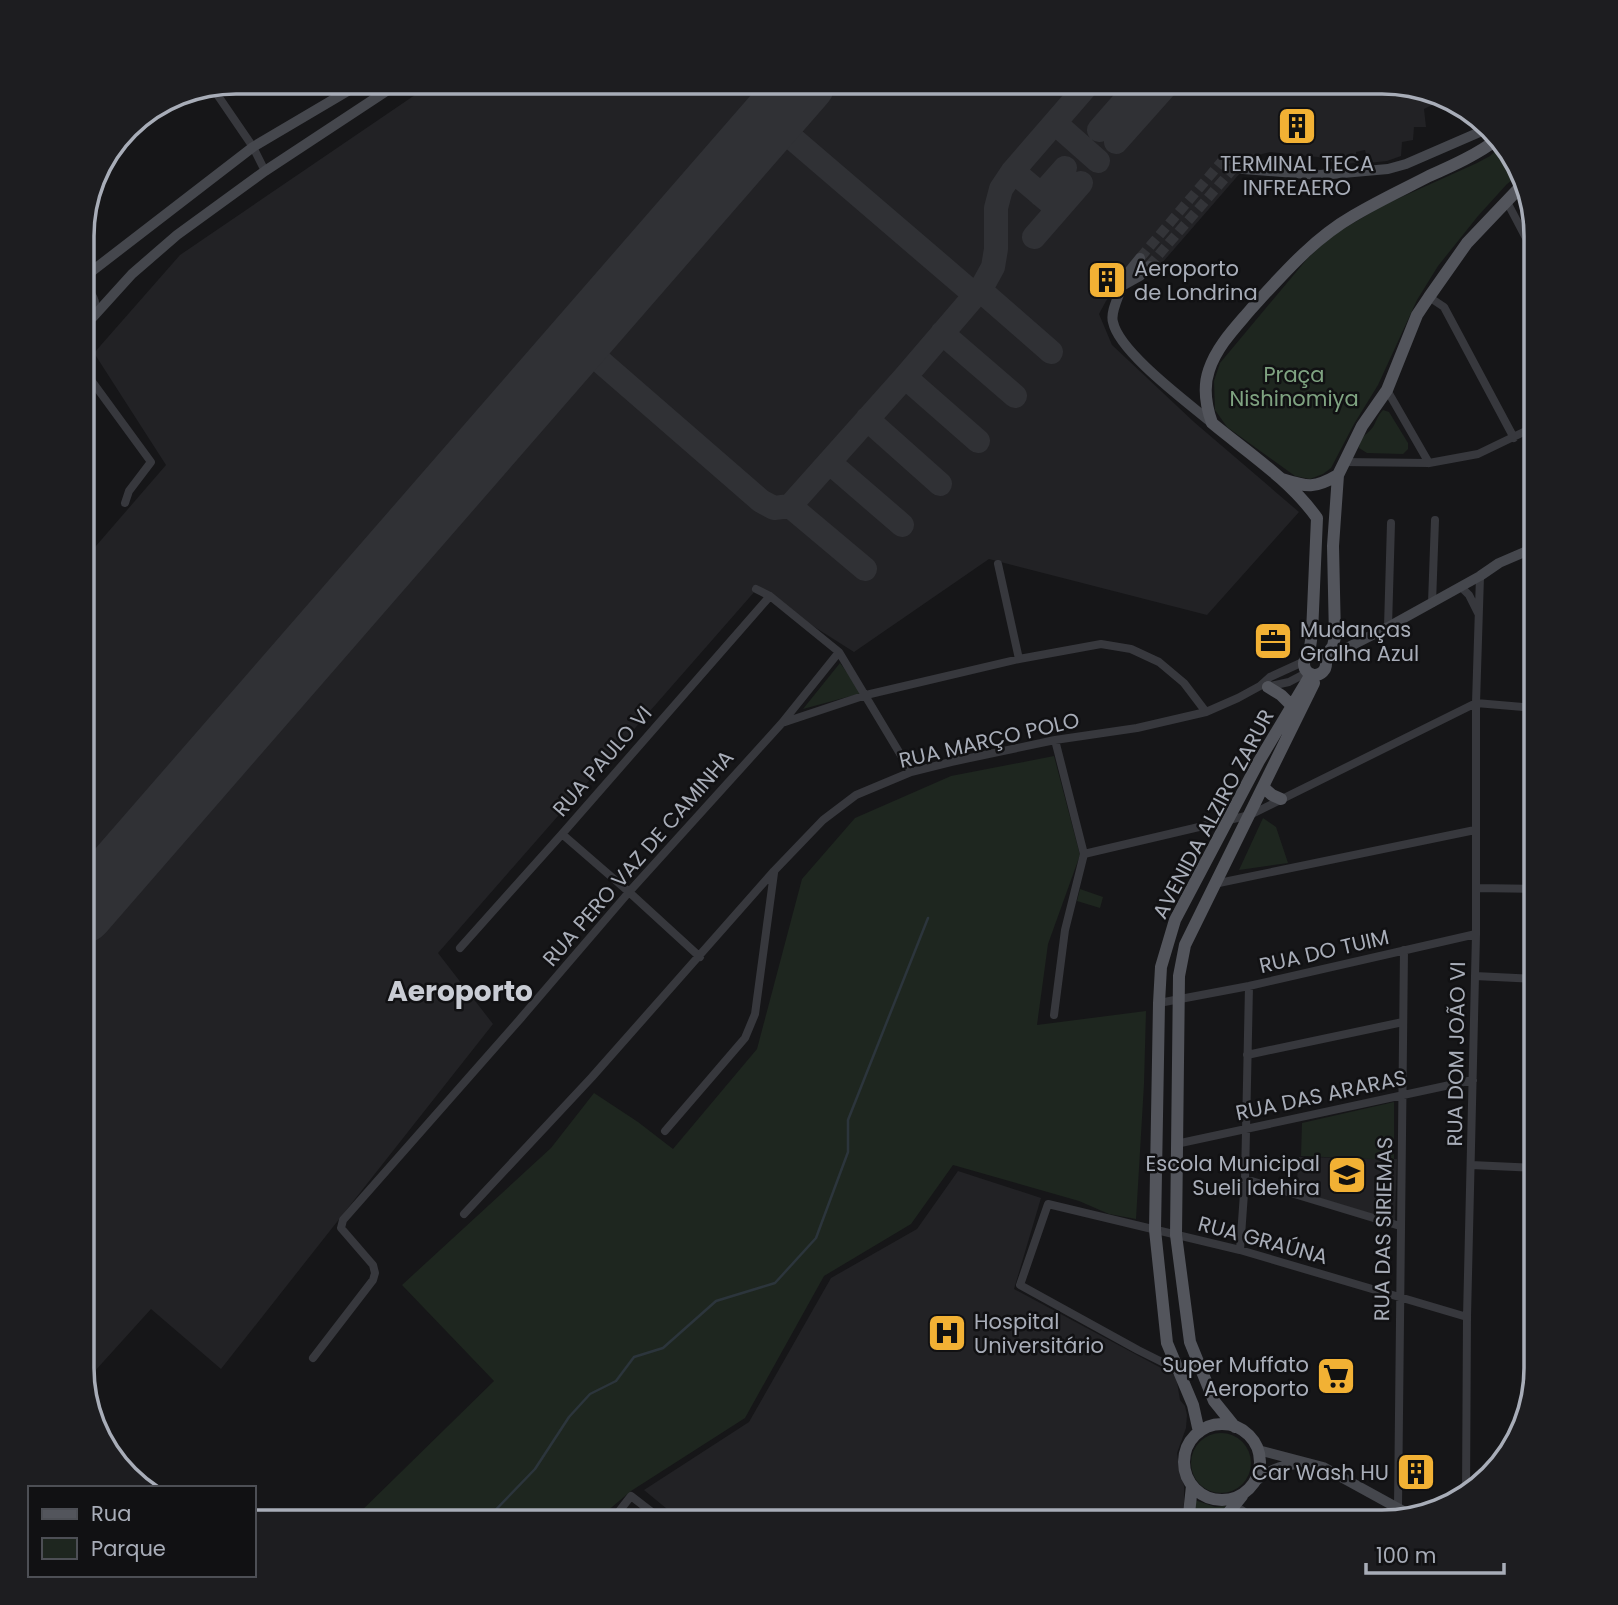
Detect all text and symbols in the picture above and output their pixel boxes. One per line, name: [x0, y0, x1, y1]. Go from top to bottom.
building icon: TERMINAL TECA INFREAERO: [1276, 105, 1318, 147]
place label: TERMINAL TECA INFREAERO: [1220, 149, 1374, 202]
place label: Aeroporto de Londrina: [1134, 254, 1258, 307]
building icon: Aeroporto de Londrina: [1086, 259, 1128, 301]
park label: Praça Nishinomiya: [1229, 360, 1359, 413]
place label: Mudanças Gralha Azul: [1300, 615, 1419, 668]
office icon: Mudanças Gralha Azul: [1252, 620, 1294, 662]
street label: RUA PAULO VI: [546, 700, 658, 822]
street label: AVENIDA ALZIRO ZARUR: [1145, 704, 1281, 924]
street label: RUA MARÇO POLO: [896, 705, 1082, 775]
street label: RUA PERO VAZ DE CAMINHA: [536, 744, 740, 972]
street label: RUA DO TUIM: [1256, 922, 1392, 980]
street label: RUA DOM JOÃO VI: [1440, 961, 1472, 1147]
district label: Aeroporto: [387, 972, 533, 1011]
street label: RUA DAS ARARAS: [1233, 1063, 1409, 1127]
street label: RUA DAS SIRIEMAS: [1367, 1137, 1399, 1321]
place label: Escola Municipal Sueli Idehira: [1146, 1149, 1320, 1202]
school or university icon: Escola Municipal Sueli Idehira: [1326, 1154, 1368, 1196]
street label: RUA GRAÚNA: [1195, 1209, 1331, 1271]
place label: Hospital Universitário: [974, 1307, 1104, 1360]
hospital icon: Hospital Universitário: [926, 1312, 968, 1354]
place label: Super Muffato Aeroporto: [1162, 1350, 1309, 1403]
supermarket icon: Super Muffato Aeroporto: [1315, 1355, 1357, 1397]
building icon: Car Wash HU: [1395, 1451, 1437, 1493]
place label: Car Wash HU: [1252, 1458, 1389, 1487]
legend: [28, 1486, 256, 1577]
text: Rua: [91, 1499, 131, 1528]
scale bar: [1366, 1532, 1504, 1576]
text: Parque: [91, 1534, 166, 1563]
text: 100 m: [1376, 1541, 1436, 1570]

